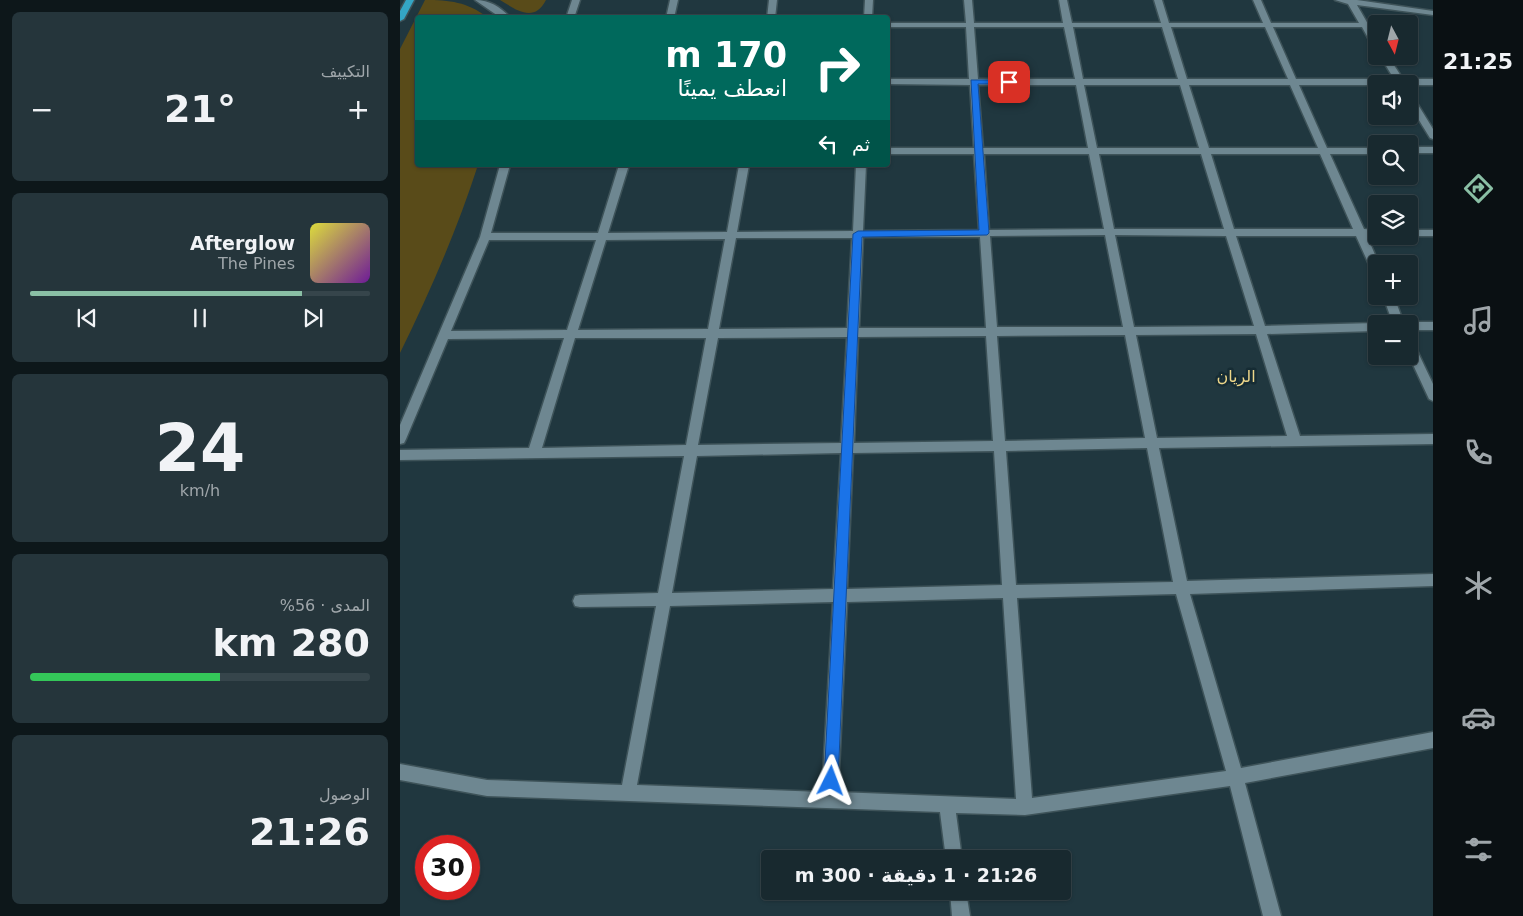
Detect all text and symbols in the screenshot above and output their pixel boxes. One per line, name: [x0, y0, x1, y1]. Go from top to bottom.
north arrow: [1368, 15, 1418, 65]
map controls: [1368, 15, 1418, 365]
text: 170 m: [665, 35, 787, 75]
icon: right: [805, 35, 870, 100]
text: 21:25: [1443, 49, 1513, 74]
pin: [988, 61, 1030, 103]
text: التكييف: [321, 62, 370, 81]
icon: arrive: [995, 68, 1023, 96]
button: sound: [1368, 75, 1418, 125]
text: انعطف يمينًا: [678, 76, 787, 101]
text: 21°: [164, 87, 236, 131]
text: −: [30, 93, 53, 126]
text: +: [347, 93, 370, 126]
icon: left: [814, 130, 842, 158]
text: ثم: [852, 133, 870, 155]
button: search: [1368, 135, 1418, 185]
icon: directions: [1461, 171, 1496, 206]
button: layers: [1368, 195, 1418, 245]
text: Afterglow: [190, 232, 295, 254]
text: The Pines: [218, 254, 295, 273]
button: +: [1368, 255, 1418, 305]
icon: music: [1461, 303, 1496, 338]
icon: previous: [73, 304, 101, 332]
icon: pause: [186, 304, 214, 332]
icon: next: [299, 304, 327, 332]
button: −: [1368, 315, 1418, 365]
district label: الريان: [1216, 367, 1256, 387]
text: 24: [155, 411, 245, 486]
icon: phone: [1461, 435, 1496, 470]
text: km/h: [180, 481, 220, 500]
icon: climate: [1461, 568, 1496, 603]
text: المدى · 56%: [280, 596, 370, 615]
text: 280 km: [213, 621, 370, 665]
icon: car: [1461, 700, 1496, 735]
position arrow: [804, 754, 856, 806]
text: الوصول: [319, 785, 370, 804]
text: 21:26: [249, 810, 370, 854]
icon: filters: [1461, 832, 1496, 867]
speed limit sign: 30: [415, 835, 480, 900]
text: 21:26 · 1 دقيقة · 300 m: [795, 864, 1037, 886]

